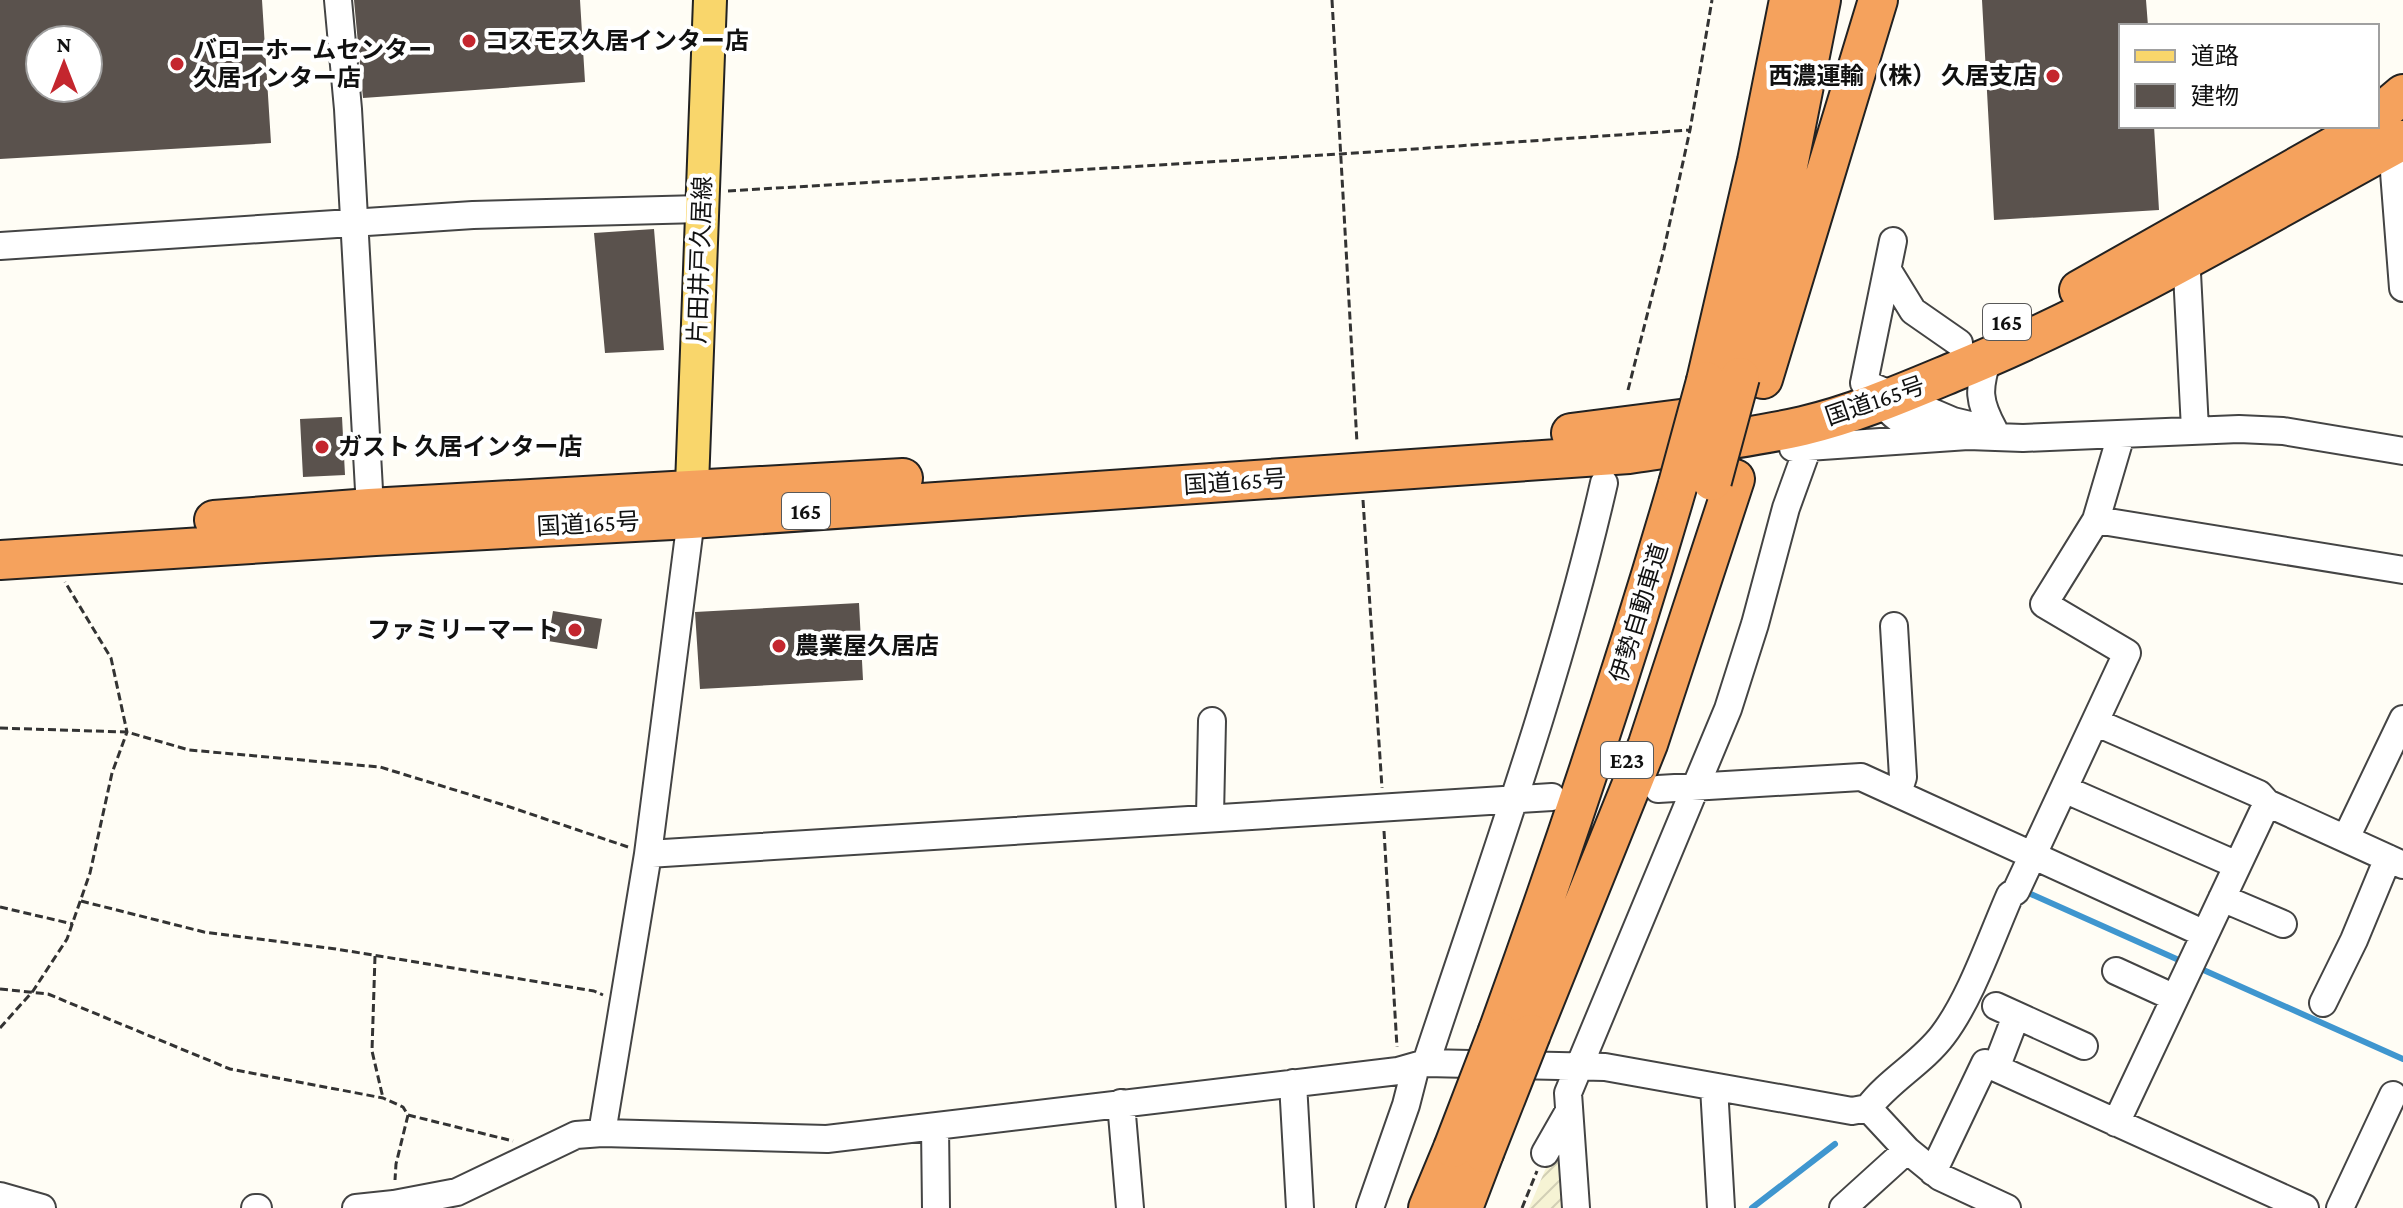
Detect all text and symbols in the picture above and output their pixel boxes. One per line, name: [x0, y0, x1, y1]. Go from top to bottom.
north arrow: [24, 24, 104, 104]
legend: [2119, 24, 2379, 128]
place label: コスモス久居インター店: [485, 27, 749, 54]
text: N: [57, 32, 72, 57]
marker: コスモス久居インター店: [460, 32, 478, 50]
place label: バローホームセンター 久居インター店: [193, 36, 432, 91]
text: 道路: [2191, 42, 2239, 69]
marker: バローホームセンター 久居インター店: [168, 55, 186, 73]
place label: 西濃運輸（株） 久居支店: [1768, 62, 2037, 89]
marker: 西濃運輸（株） 久居支店: [2044, 67, 2062, 85]
text: 建物: [2191, 82, 2239, 109]
street label: 片田井戸久居線: [683, 176, 716, 344]
road number: 165: [1983, 304, 2031, 340]
street label: 国道165号: [1822, 371, 1928, 430]
place label: ガスト 久居インター店: [338, 433, 583, 460]
marker: ガスト 久居インター店: [313, 438, 331, 456]
street label: 国道165号: [1183, 464, 1287, 499]
road number: 165: [782, 493, 830, 529]
street label: 国道165号: [536, 507, 640, 540]
street label: 伊勢自動車道: [1605, 540, 1672, 686]
place label: ファミリーマート: [367, 616, 559, 643]
marker: ファミリーマート: [566, 621, 584, 639]
place label: 農業屋久居店: [795, 632, 939, 659]
marker: 農業屋久居店: [770, 637, 788, 655]
road number: E23: [1601, 742, 1653, 778]

